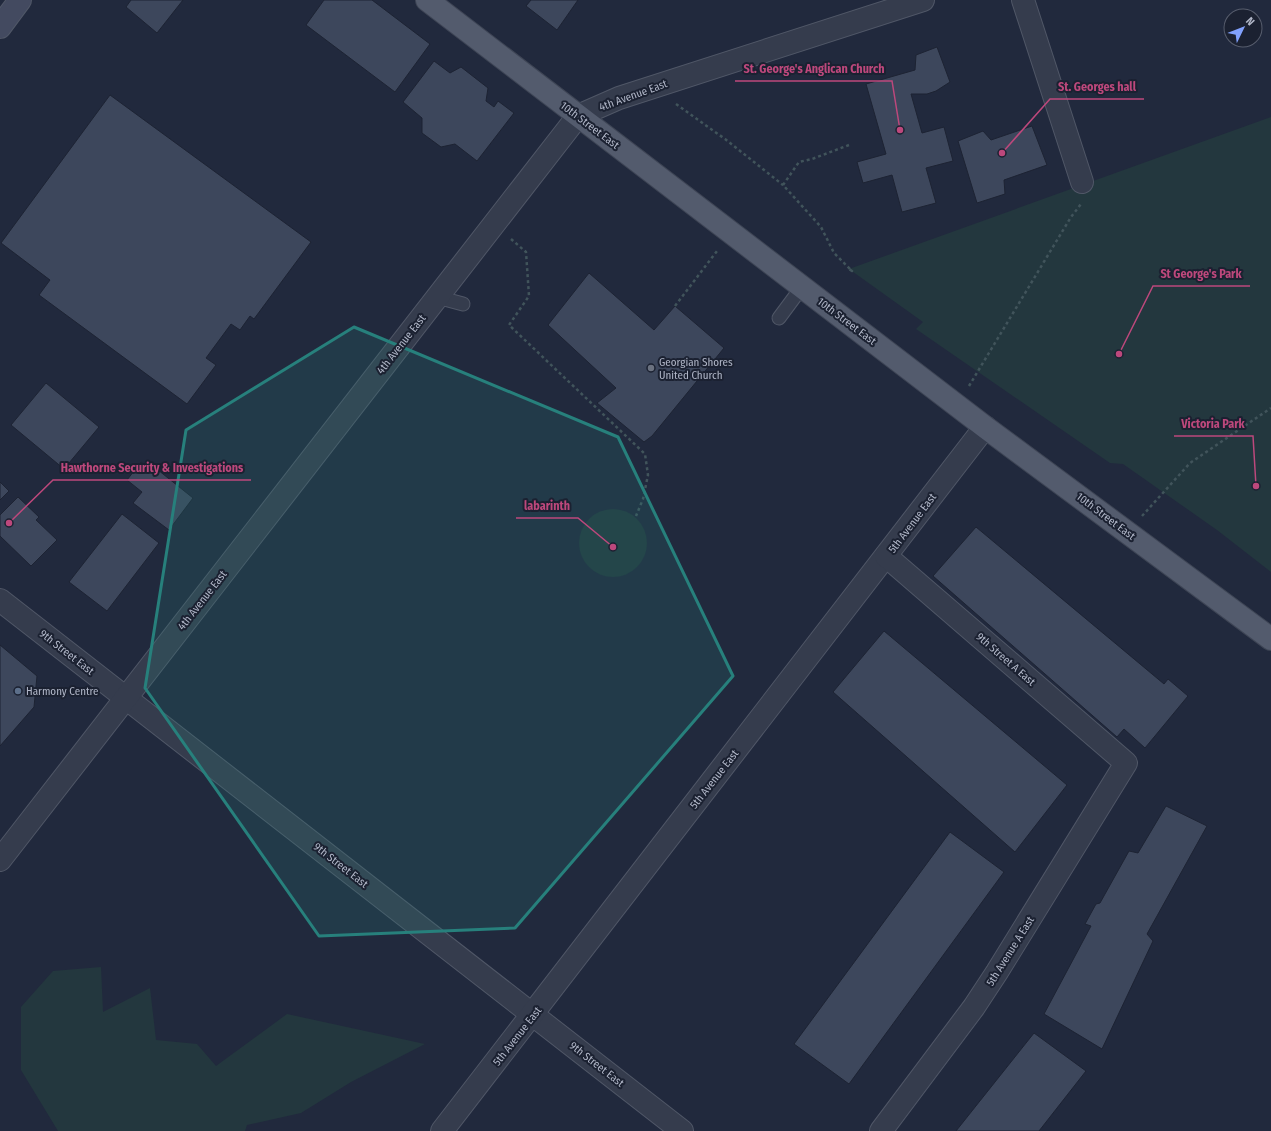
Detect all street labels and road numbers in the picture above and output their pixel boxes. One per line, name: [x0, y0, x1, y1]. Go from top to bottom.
street label: 4th Avenue East: [597, 77, 669, 114]
street label: 10th Street East: [558, 99, 622, 152]
street label: 10th Street East: [815, 295, 879, 348]
street label: 4th Avenue East: [374, 312, 429, 377]
street label: 10th Street East: [1074, 490, 1138, 543]
street label: 5th Avenue East: [886, 491, 939, 556]
street label: 4th Avenue East: [175, 568, 230, 633]
street label: 9th Street East: [37, 627, 97, 678]
street label: 9th Street A East: [973, 630, 1038, 689]
street label: 5th Avenue East: [687, 747, 742, 811]
street label: 9th Street East: [311, 840, 371, 891]
street label: 5th Avenue A East: [984, 914, 1037, 988]
street label: 5th Avenue East: [490, 1004, 545, 1068]
street label: 9th Street East: [567, 1039, 627, 1090]

